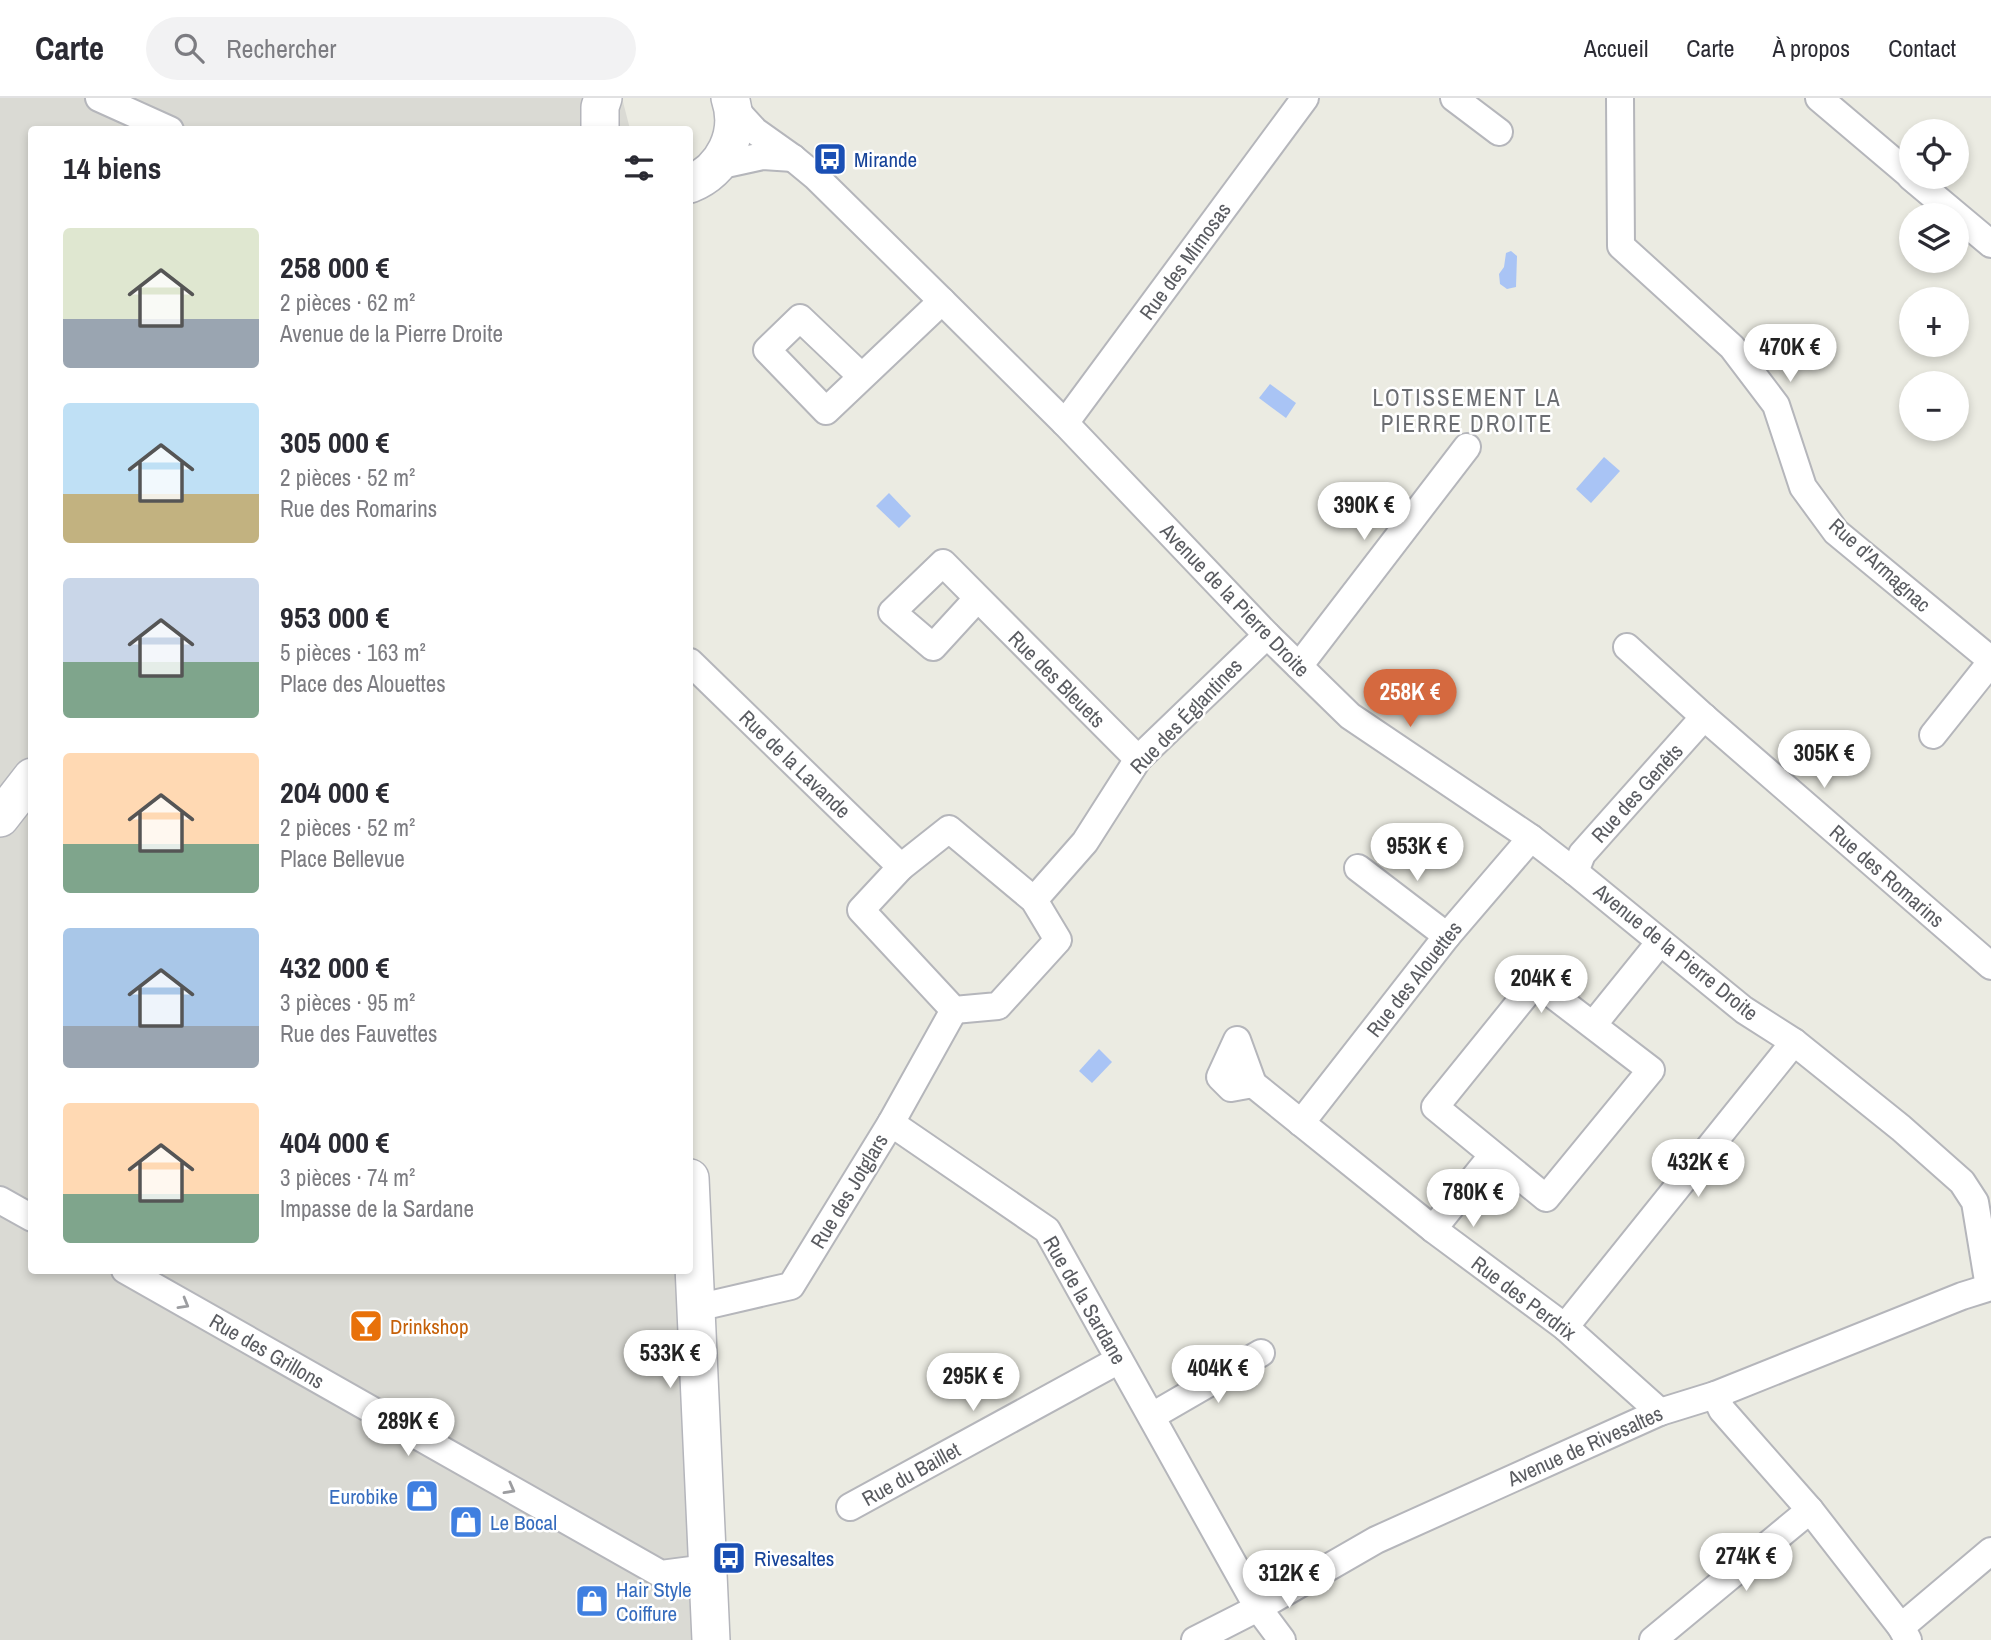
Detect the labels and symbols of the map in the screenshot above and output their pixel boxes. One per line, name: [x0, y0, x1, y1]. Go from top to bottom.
bus stop icon: Mirande: [811, 140, 849, 178]
place label: Mirande: [854, 145, 917, 174]
street label: Rue des Mimosas: [1132, 196, 1238, 326]
pin: 470K €: [1733, 324, 1847, 384]
district label: LOTISSEMENT LA PIERRE DROITE: [1372, 382, 1562, 439]
pin: 390K €: [1307, 482, 1421, 542]
street label: Rue d'Armagnac: [1823, 511, 1937, 619]
street label: Avenue de la Pierre Droite: [1153, 516, 1316, 683]
street label: Rue des Bleuets: [1002, 624, 1112, 734]
street label: Rue des Églantines: [1123, 652, 1249, 780]
pin: 258K €: [1353, 670, 1467, 729]
street label: Rue de la Lavande: [733, 703, 857, 825]
pin: 305K €: [1767, 730, 1881, 790]
street label: Rue des Genêts: [1585, 737, 1689, 849]
street label: Rue des Romarins: [1823, 818, 1951, 934]
pin: 953K €: [1360, 824, 1474, 883]
street label: Avenue de la Pierre Droite: [1587, 876, 1764, 1027]
street label: Rue des Alouettes: [1360, 915, 1468, 1043]
pin: 204K €: [1484, 956, 1598, 1015]
street label: Rue des Jotglars: [803, 1128, 895, 1254]
pin: 432K €: [1641, 1140, 1755, 1199]
pin: 780K €: [1416, 1170, 1530, 1229]
street label: Rue de la Sardane: [1037, 1231, 1133, 1369]
street label: Rue des Perdrix: [1466, 1249, 1583, 1347]
one-way arrow: [177, 1296, 189, 1309]
street label: Rue des Grillons: [204, 1306, 330, 1396]
bar icon: Drinkshop: [347, 1307, 385, 1345]
place label: Drinkshop: [390, 1312, 468, 1341]
pin: 533K €: [613, 1330, 727, 1390]
pin: 404K €: [1161, 1346, 1275, 1405]
pin: 295K €: [916, 1354, 1030, 1413]
pin: 289K €: [351, 1398, 465, 1458]
street label: Avenue de Rivesaltes: [1502, 1399, 1667, 1494]
street label: Rue du Baillet: [857, 1435, 966, 1513]
shop icon: Eurobike: [403, 1477, 441, 1515]
one-way arrow: [503, 1481, 515, 1494]
place label: Eurobike: [329, 1482, 398, 1511]
shop icon: Le Bocal: [447, 1503, 485, 1541]
place label: Le Bocal: [490, 1508, 557, 1537]
pin: 274K €: [1689, 1534, 1803, 1593]
bus stop icon: Rivesaltes: [710, 1539, 748, 1577]
place label: Rivesaltes: [754, 1544, 834, 1573]
pin: 312K €: [1232, 1550, 1346, 1610]
place label: Hair Style Coiffure: [616, 1575, 692, 1628]
shop icon: Hair Style Coiffure: [573, 1582, 611, 1620]

